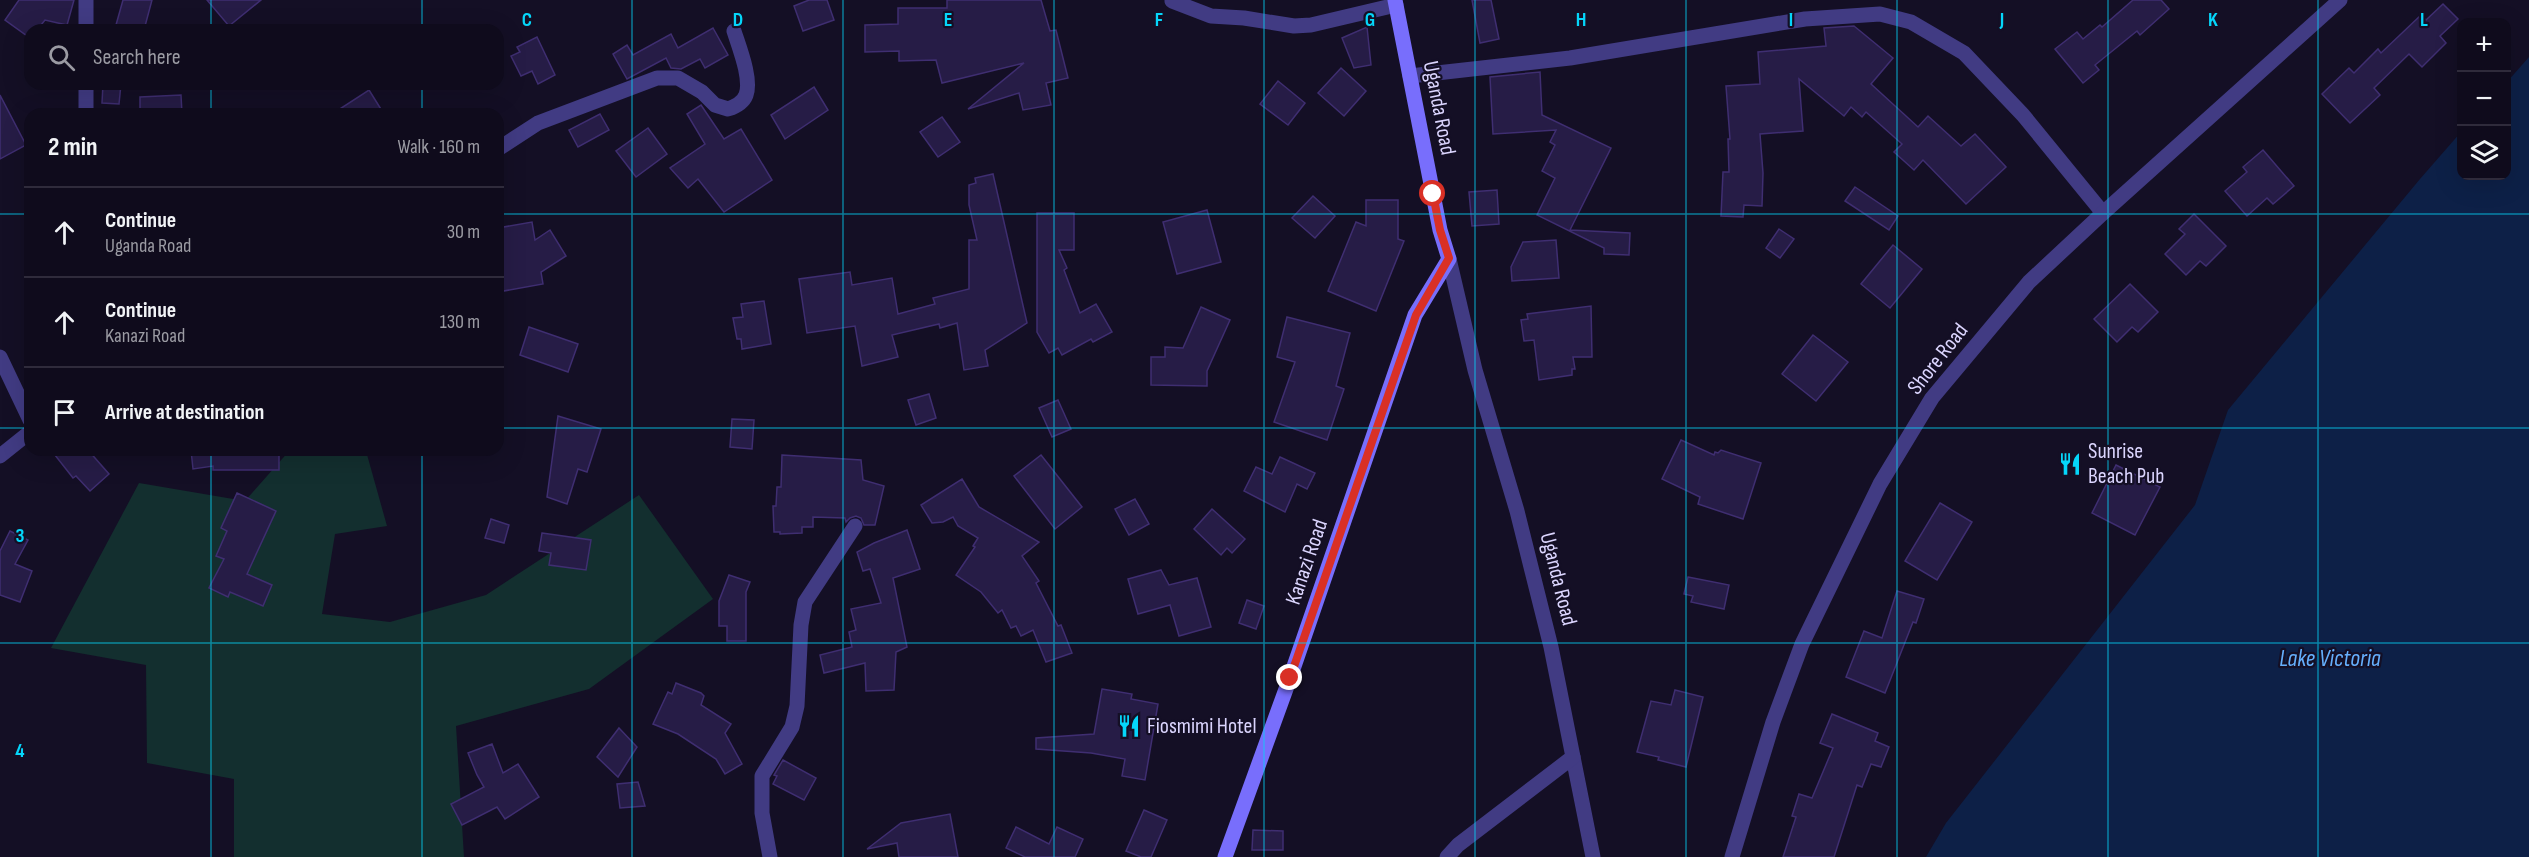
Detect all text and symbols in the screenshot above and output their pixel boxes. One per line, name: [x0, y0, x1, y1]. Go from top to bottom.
text: C: [522, 8, 532, 32]
text: D: [733, 8, 743, 32]
text: E: [944, 8, 952, 32]
text: F: [1155, 8, 1163, 32]
text: G: [1365, 8, 1375, 32]
text: H: [1576, 8, 1586, 32]
text: I: [1789, 8, 1793, 32]
text: J: [1999, 8, 2004, 32]
text: K: [2208, 8, 2218, 32]
text: L: [2420, 8, 2428, 32]
map controls: [2457, 18, 2511, 180]
button: +: [2457, 18, 2511, 72]
search box: [24, 24, 504, 90]
icon: search: [45, 41, 78, 74]
text: Search here: [93, 44, 180, 71]
street label: Uganda Road: [1417, 59, 1461, 157]
button: −: [2457, 72, 2511, 126]
button: layers: [2457, 126, 2511, 180]
text: 2 min: [48, 132, 98, 163]
text: Walk · 160 m: [397, 135, 480, 159]
route start: [1419, 180, 1445, 206]
text: Continue: [105, 207, 176, 234]
icon: ahead: [48, 216, 81, 249]
text: 30 m: [447, 220, 480, 244]
text: Uganda Road: [105, 234, 191, 258]
text: Continue: [105, 297, 176, 324]
icon: ahead: [48, 306, 81, 339]
text: 130 m: [440, 310, 480, 334]
street label: Shore Road: [1902, 318, 1974, 400]
text: Kanazi Road: [105, 324, 185, 348]
icon: arrive: [48, 396, 81, 429]
text: Arrive at destination: [105, 399, 264, 426]
place label: Sunrise Beach Pub: [2088, 438, 2164, 490]
restaurant icon: Sunrise Beach Pub: [2057, 451, 2083, 477]
street label: Kanazi Road: [1280, 516, 1334, 608]
text: 3: [16, 524, 25, 548]
street label: Uganda Road: [1533, 530, 1583, 628]
water label: Lake Victoria: [2279, 644, 2381, 673]
route end: [1276, 664, 1302, 690]
restaurant icon: Fiosmimi Hotel: [1116, 713, 1142, 739]
place label: Fiosmimi Hotel: [1147, 713, 1257, 740]
text: 4: [15, 739, 25, 763]

